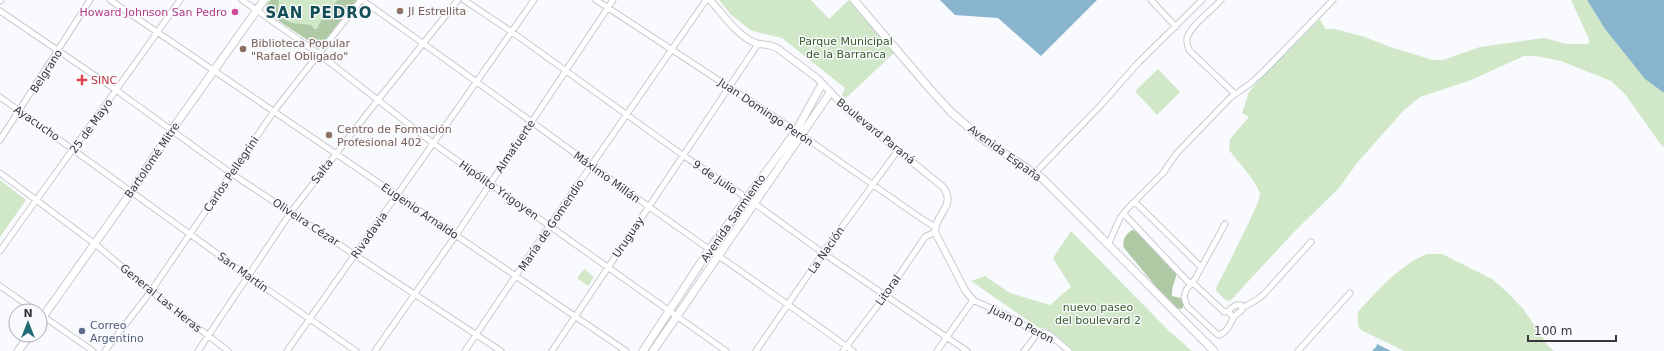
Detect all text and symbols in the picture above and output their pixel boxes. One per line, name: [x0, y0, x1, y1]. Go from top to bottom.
district label: SAN PEDRO: [265, 4, 373, 22]
place label: JI Estrellita: [407, 5, 466, 18]
place label: Howard Johnson San Pedro: [79, 6, 227, 19]
marker: JI Estrellita: [395, 6, 405, 16]
marker: Howard Johnson San Pedro: [230, 7, 240, 17]
park label: Parque Municipal de la Barranca: [799, 35, 893, 61]
place label: Biblioteca Popular "Rafael Obligado": [251, 37, 351, 63]
marker: Biblioteca Popular "Rafael Obligado": [238, 44, 248, 54]
street label: Belgrano: [28, 47, 65, 95]
marker: SINC: [76, 74, 88, 86]
place label: SINC: [91, 74, 117, 87]
street label: Juan Domingo Perón: [715, 75, 816, 149]
street label: 25 de Mayo: [67, 96, 116, 156]
street label: Boulevard Paraná: [834, 96, 917, 167]
street label: Ayacucho: [11, 103, 62, 144]
street label: Almafuerte: [493, 117, 538, 175]
street label: Bartolomé Mitre: [122, 120, 183, 201]
street label: Avenida España: [965, 122, 1044, 184]
place label: Centro de Formación Profesional 402: [337, 123, 452, 149]
marker: Centro de Formación Profesional 402: [324, 130, 334, 140]
street label: Carlos Pellegrini: [201, 134, 262, 215]
street label: Máximo Millán: [571, 149, 643, 206]
street label: Salta: [309, 156, 336, 186]
street label: Hipólito Yrigoyen: [457, 158, 541, 223]
street label: 9 de Julio: [690, 158, 740, 197]
street label: Avenida Sarmiento: [698, 172, 769, 265]
street label: María de Gomendio: [516, 177, 587, 274]
street label: Eugenio Arnaldo: [379, 181, 461, 242]
street label: Oliveira Cézar: [270, 196, 342, 249]
street label: Rivadavia: [349, 209, 390, 261]
street label: Uruguay: [610, 214, 647, 260]
street label: La Nación: [806, 224, 847, 276]
street label: San Martín: [215, 250, 271, 295]
street label: General Las Heras: [117, 262, 204, 335]
street label: Litoral: [873, 272, 904, 308]
park label: nuevo paseo del boulevard 2: [1055, 301, 1141, 327]
street label: Juan D Peron: [987, 302, 1056, 346]
north arrow: [8, 303, 48, 343]
text: N: [23, 307, 33, 320]
scale bar: [1528, 317, 1616, 343]
place label: Correo Argentino: [90, 319, 144, 345]
text: 100 m: [1534, 324, 1572, 338]
marker: Correo Argentino: [77, 326, 87, 336]

